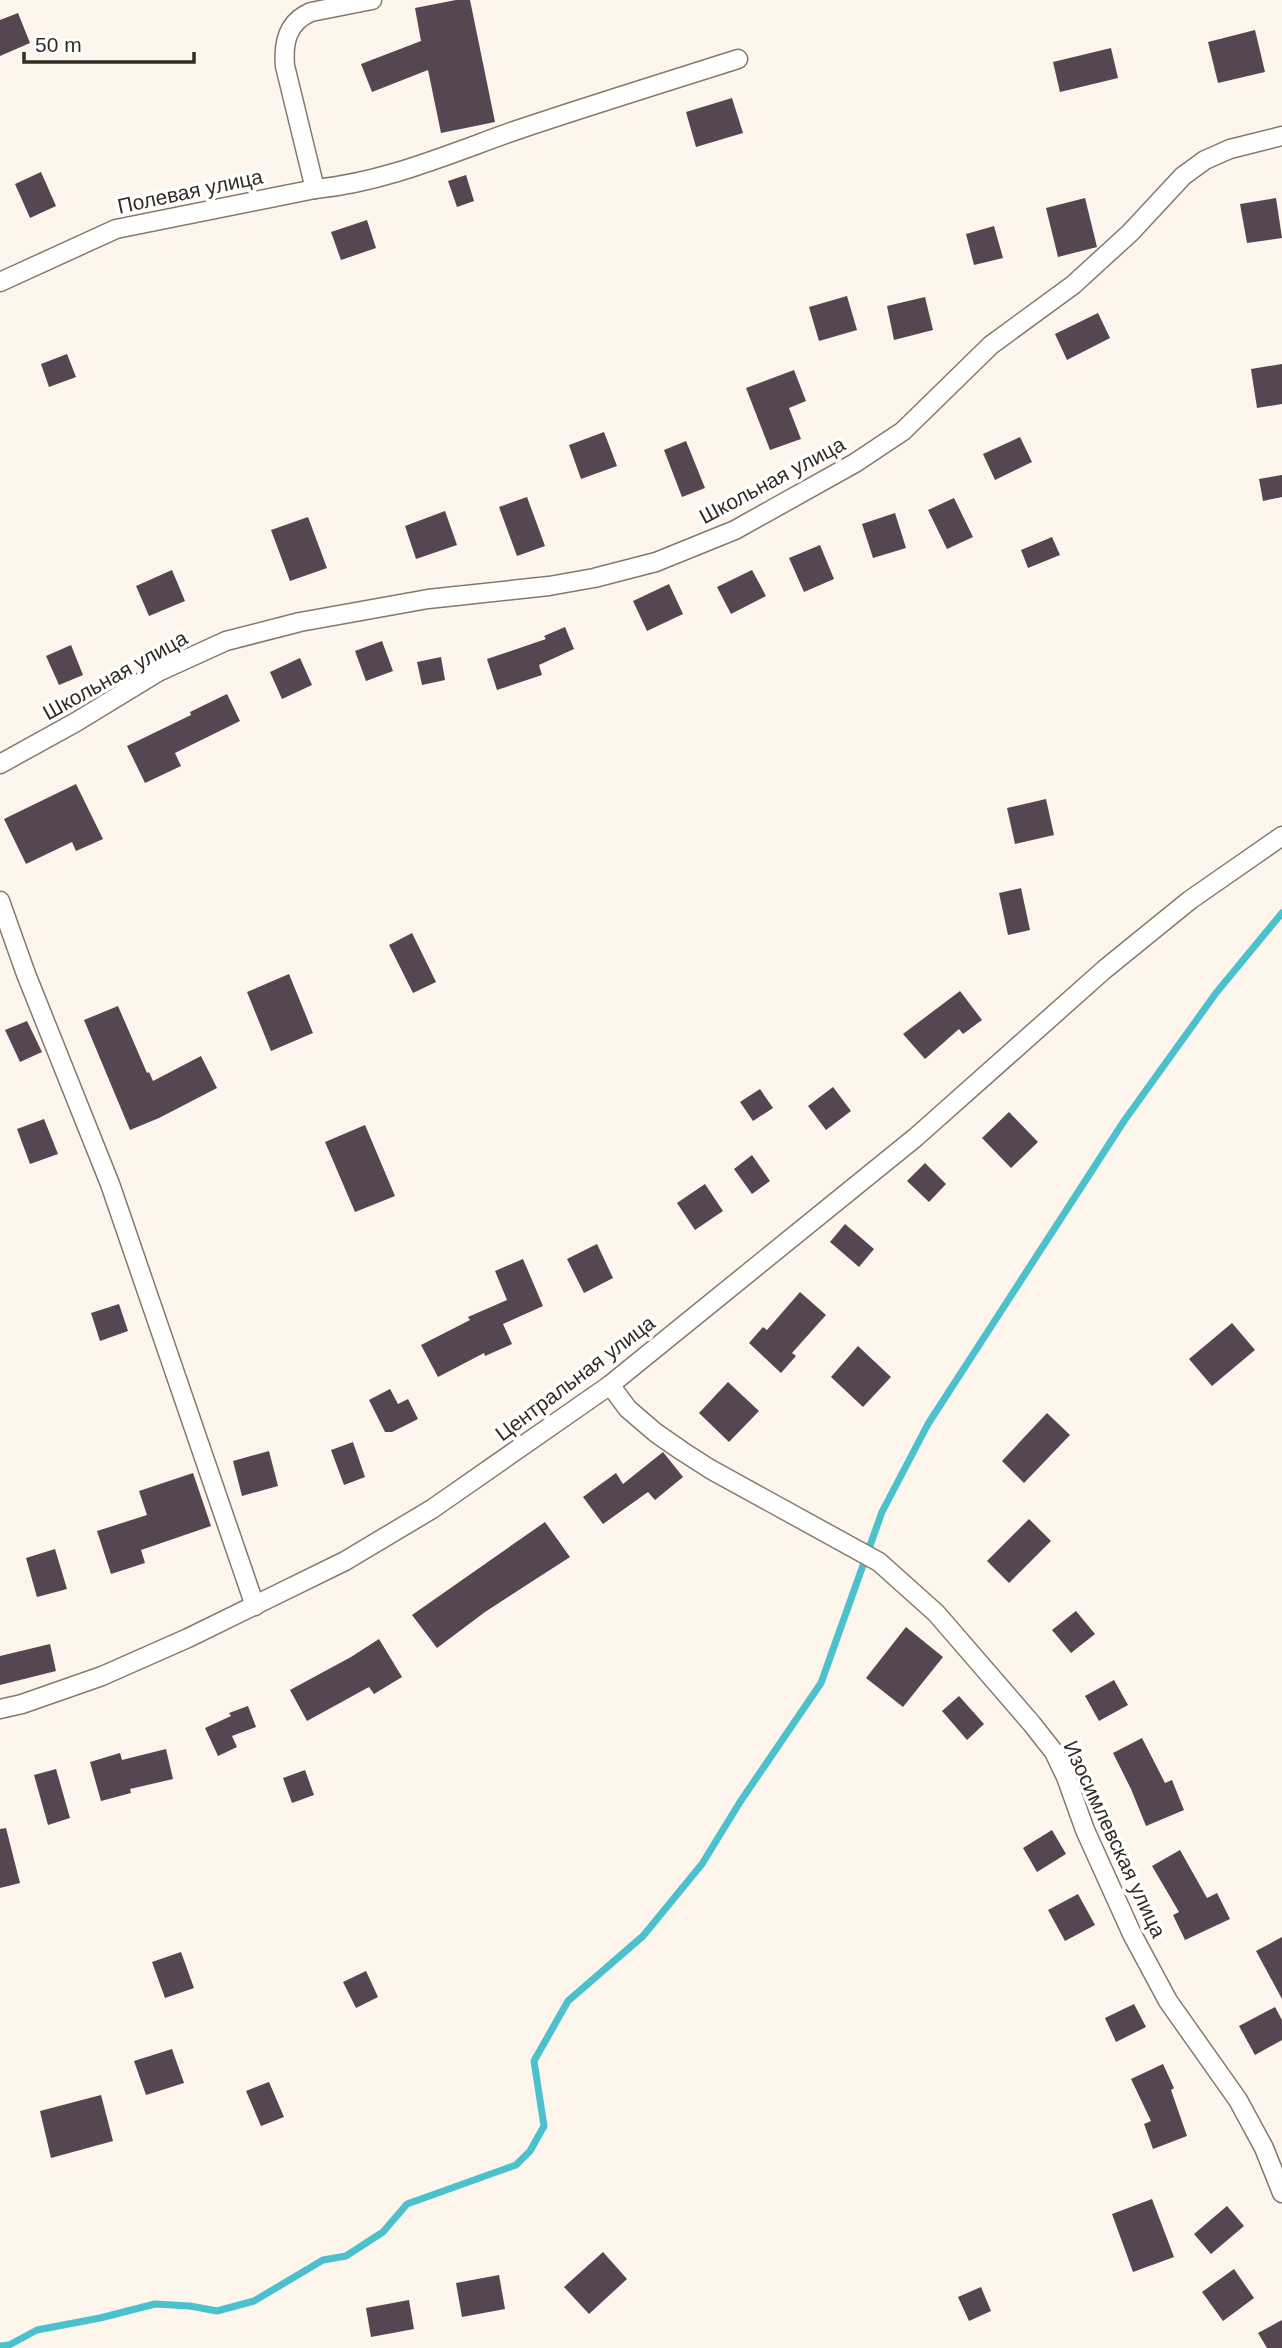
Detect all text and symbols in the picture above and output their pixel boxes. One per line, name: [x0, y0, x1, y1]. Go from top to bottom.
scale bar: [24, 21, 194, 65]
text: 50 m: [35, 33, 82, 56]
street label: Полевая улица: [115, 164, 265, 218]
street label: Школьная улица: [695, 432, 849, 528]
street label: Школьная улица: [39, 626, 191, 724]
street label: Центральная улица: [491, 1310, 659, 1445]
street label: Изосимлевская улица: [1059, 1737, 1171, 1941]

